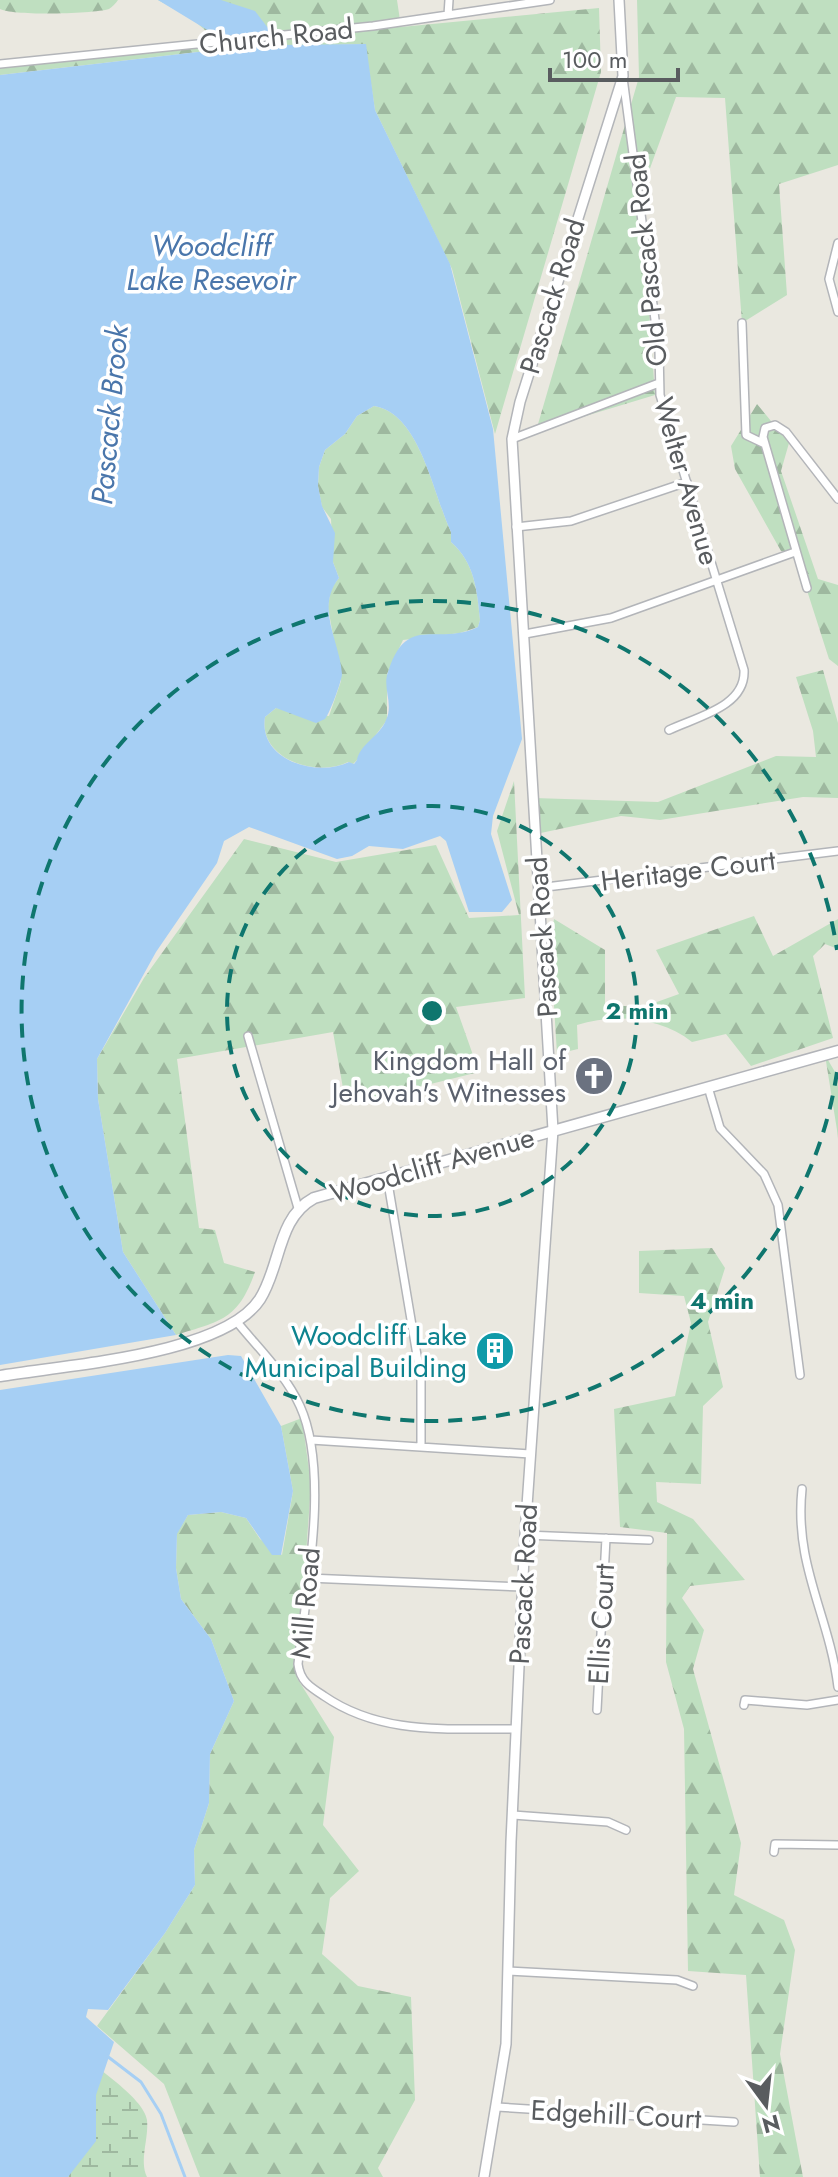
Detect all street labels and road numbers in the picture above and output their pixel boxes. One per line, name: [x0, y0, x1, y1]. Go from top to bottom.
street label: Church Road: [197, 8, 355, 65]
street label: Old Pascack Road: [615, 152, 678, 368]
street label: Pascack Road: [509, 213, 596, 379]
street label: Welter Avenue: [643, 392, 730, 570]
street label: Heritage Court: [598, 839, 778, 902]
street label: Pascack Road: [516, 855, 569, 1019]
street label: Woodcliff Avenue: [325, 1117, 539, 1214]
street label: Pascack Road: [499, 1503, 548, 1665]
street label: Mill Road: [280, 1546, 331, 1660]
street label: Ellis Court: [578, 1562, 625, 1685]
street label: Edgehill Court: [530, 2090, 702, 2139]

